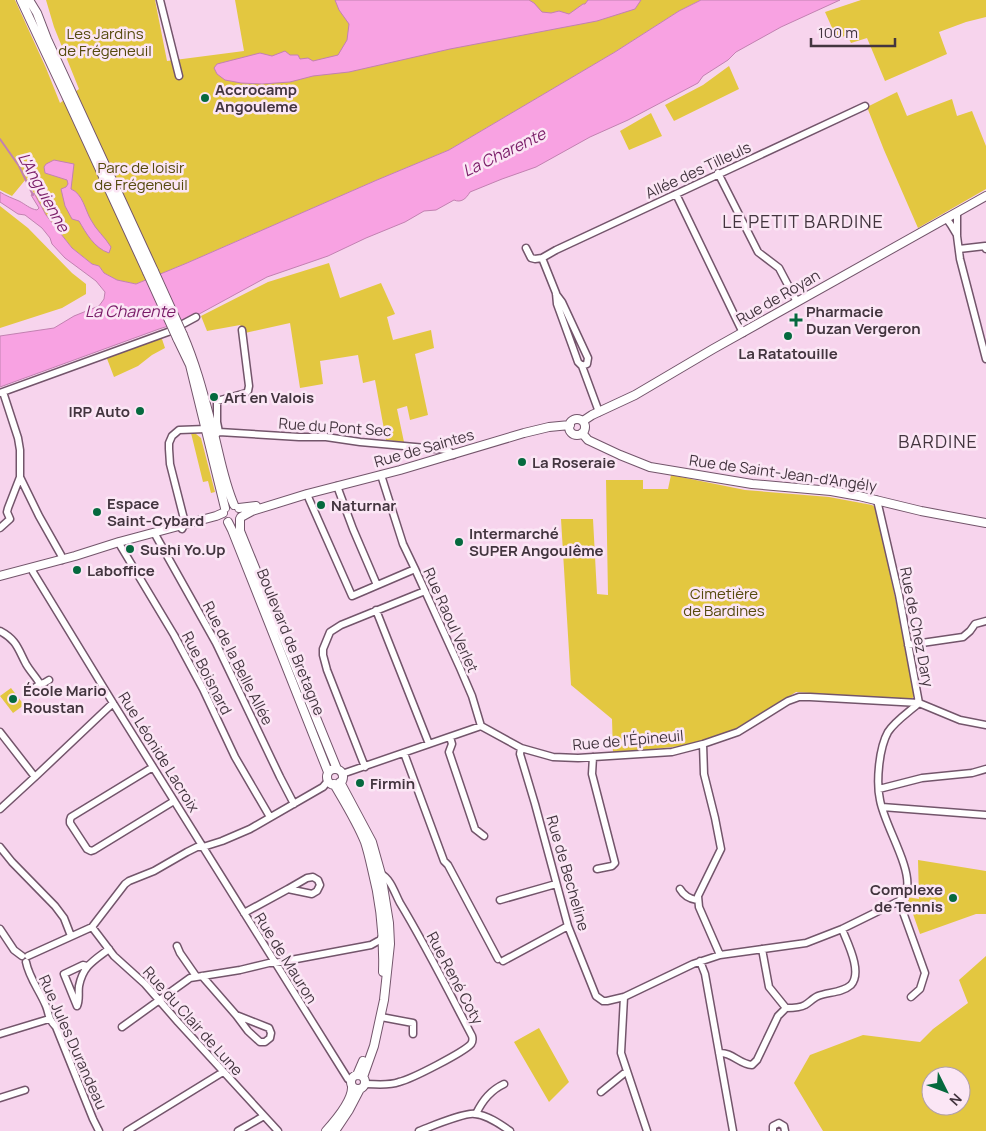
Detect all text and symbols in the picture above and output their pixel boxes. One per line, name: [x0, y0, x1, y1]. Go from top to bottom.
scale bar: [811, 15, 895, 47]
text: 100 m: [818, 22, 858, 43]
park label: Les Jardins de Frégeneuil: [58, 23, 152, 61]
place label: Accrocamp Angouleme: [215, 79, 298, 117]
marker: Accrocamp Angouleme: [199, 92, 211, 104]
water label: La Charente: [459, 122, 551, 182]
street label: Allée des Tilleuls: [642, 136, 754, 204]
water label: L'Anguienne: [13, 148, 76, 237]
park label: Parc de loisir de Frégeneuil: [94, 157, 188, 195]
district label: LE PETIT BARDINE: [722, 209, 884, 233]
street label: Rue de Royan: [732, 264, 824, 330]
water label: La Charente: [85, 300, 177, 322]
place label: Pharmacie Duzan Vergeron: [806, 301, 921, 339]
marker: Pharmacie Duzan Vergeron: [790, 314, 802, 326]
marker: La Ratatouille: [782, 330, 794, 342]
place label: La Ratatouille: [738, 343, 838, 364]
place label: Art en Valois: [224, 387, 314, 408]
marker: Art en Valois: [208, 391, 220, 403]
place label: IRP Auto: [69, 401, 130, 422]
marker: IRP Auto: [134, 405, 146, 417]
street label: Rue du Pont Sec: [278, 413, 392, 441]
street label: Rue de Saintes: [372, 424, 477, 472]
district label: BARDINE: [898, 429, 978, 453]
street label: Rue de Saint-Jean-d'Angély: [688, 449, 878, 497]
place label: La Roseraie: [532, 452, 615, 473]
marker: La Roseraie: [516, 456, 528, 468]
place label: Espace Saint-Cybard: [107, 493, 204, 531]
place label: Naturnar: [331, 495, 396, 516]
marker: Naturnar: [315, 499, 327, 511]
marker: Espace Saint-Cybard: [91, 506, 103, 518]
place label: Intermarché SUPER Angoulême: [469, 523, 604, 561]
marker: Intermarché SUPER Angoulême: [453, 536, 465, 548]
place label: Sushi Yo.Up: [140, 539, 226, 560]
marker: Sushi Yo.Up: [124, 543, 136, 555]
place label: Laboffice: [87, 560, 155, 581]
marker: Laboffice: [71, 564, 83, 576]
street label: Rue Raoul Verlet: [418, 564, 484, 676]
street label: Rue de Chez Dary: [895, 565, 939, 689]
street label: Boulevard de Bretagne: [252, 566, 330, 719]
park label: Cimetière de Bardines: [683, 583, 765, 621]
street label: Rue de la Belle Allée: [198, 597, 278, 729]
street label: Rue Boisnard: [177, 628, 237, 718]
place label: École Mario Roustan: [23, 680, 107, 718]
street label: Rue Léonide Lacroix: [113, 688, 205, 816]
marker: École Mario Roustan: [7, 693, 19, 705]
street label: Rue de l'Épineuil: [572, 725, 684, 755]
place label: Firmin: [370, 773, 415, 794]
marker: Firmin: [354, 777, 366, 789]
street label: Rue de Becheline: [541, 813, 595, 933]
place label: Complexe de Tennis: [870, 879, 943, 917]
marker: Complexe de Tennis: [947, 892, 959, 904]
street label: Rue de Mauron: [250, 908, 322, 1008]
street label: Rue René Coty: [422, 928, 488, 1028]
street label: Rue du Clair de Lune: [138, 962, 248, 1080]
street label: Rue Jules Durandeau: [34, 971, 112, 1113]
north arrow: [921, 1066, 971, 1116]
text: N: [946, 1090, 966, 1110]

